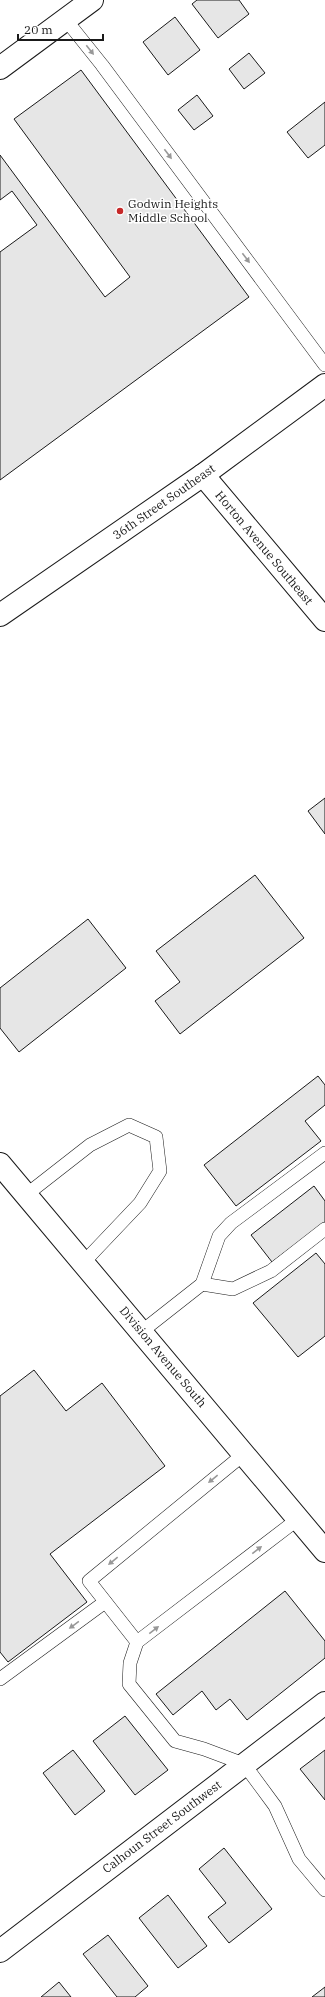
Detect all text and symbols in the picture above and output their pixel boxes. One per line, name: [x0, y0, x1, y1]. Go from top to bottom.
scale bar: [18, 16, 103, 42]
text: 20 m: [24, 22, 53, 37]
one-way arrow: [86, 45, 94, 56]
one-way arrow: [164, 148, 172, 159]
place label: Godwin Heights Middle School: [128, 196, 218, 225]
marker: Godwin Heights Middle School: [115, 206, 125, 216]
one-way arrow: [242, 252, 250, 263]
street label: 36th Street Southeast: [110, 461, 218, 543]
street label: Horton Avenue Southeast: [212, 488, 316, 608]
street label: Division Avenue South: [117, 1303, 210, 1411]
one-way arrow: [208, 1474, 219, 1483]
one-way arrow: [251, 1546, 262, 1555]
one-way arrow: [108, 1557, 119, 1566]
one-way arrow: [68, 1621, 79, 1629]
one-way arrow: [148, 1625, 159, 1634]
street label: Calhoun Street Southwest: [99, 1777, 224, 1876]

